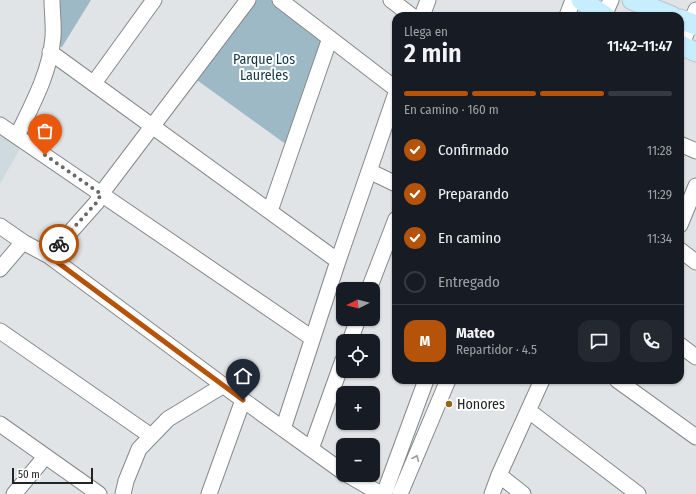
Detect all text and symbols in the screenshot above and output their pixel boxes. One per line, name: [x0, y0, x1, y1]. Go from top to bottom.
text: Llega en: [404, 24, 448, 39]
text: 11:42–11:47: [607, 37, 672, 55]
text: 2 min: [404, 38, 462, 69]
park label: Parque Los Laureles: [233, 51, 295, 84]
text: En camino · 160 m: [404, 102, 499, 117]
pin: [28, 114, 62, 155]
icon: bag: [34, 120, 56, 142]
icon: check: [404, 139, 426, 161]
text: Confirmado: [438, 141, 509, 159]
text: 11:28: [647, 143, 672, 158]
icon: check: [404, 183, 426, 205]
text: Preparando: [438, 185, 509, 203]
text: 11:29: [647, 187, 672, 202]
courier: [39, 224, 79, 264]
icon: check: [404, 227, 426, 249]
text: En camino: [438, 229, 501, 247]
text: 11:34: [647, 231, 672, 246]
icon: bike: [48, 233, 70, 255]
text: Entregado: [438, 273, 500, 291]
north arrow: [336, 282, 380, 326]
map controls: [336, 282, 380, 482]
button: chat: [578, 320, 620, 362]
button: phone: [630, 320, 672, 362]
text: Mateo: [456, 324, 495, 342]
text: M: [420, 332, 430, 350]
button: locate: [336, 334, 380, 378]
text: Repartidor · 4.5: [456, 342, 537, 357]
pin: [226, 359, 260, 400]
icon: home: [232, 365, 254, 387]
button: +: [336, 386, 380, 430]
place label: Honores: [457, 396, 505, 413]
marker: Honores: [444, 399, 454, 409]
button: −: [336, 438, 380, 482]
one-way arrow: [411, 455, 419, 462]
scale bar: [12, 466, 93, 485]
text: 50 m: [18, 468, 40, 481]

